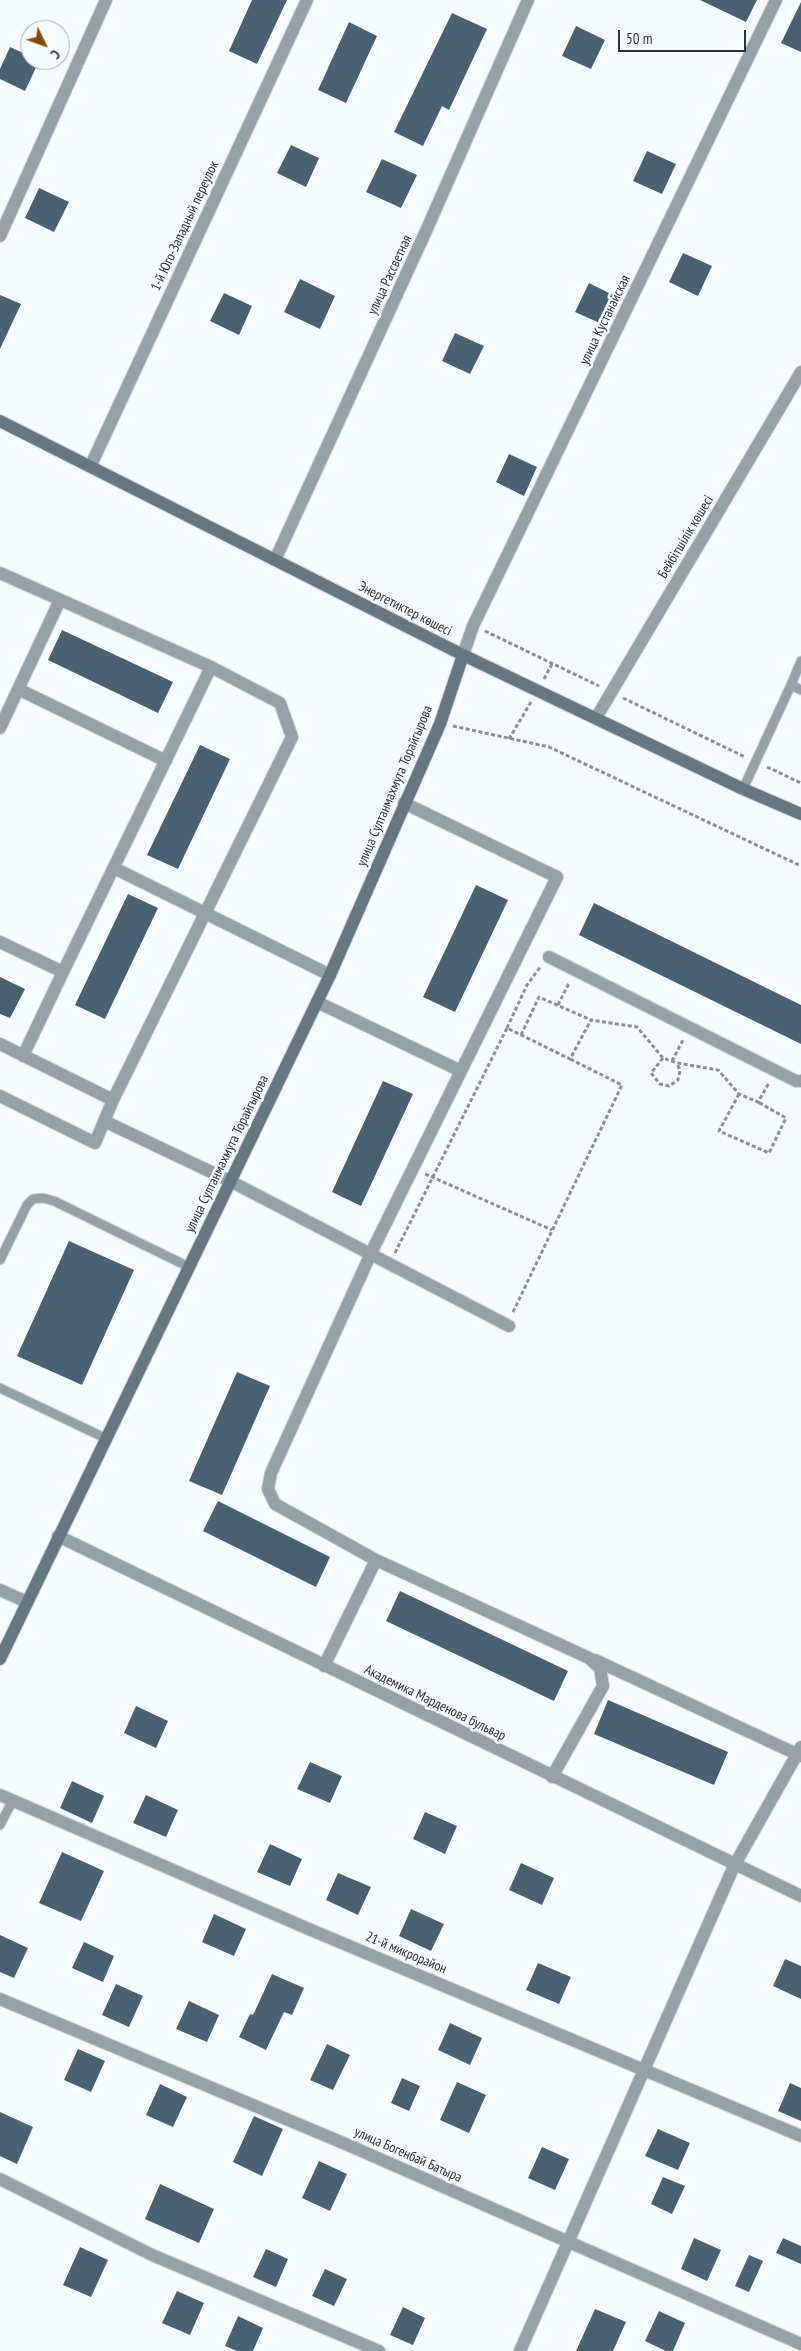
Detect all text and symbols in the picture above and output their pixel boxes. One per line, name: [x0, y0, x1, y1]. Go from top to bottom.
north arrow: [20, 20, 70, 70]
scale bar: [621, 20, 748, 52]
text: 50 m: [626, 29, 652, 48]
text: С: [47, 46, 64, 63]
street label: 1-й Юго-Западный переулок: [147, 158, 223, 294]
street label: улица Рассветная: [364, 232, 416, 318]
street label: улица Кустанайская: [576, 272, 634, 368]
street label: Бейбітшілік көшесі: [655, 493, 717, 581]
street label: Энергетиктер көшесі: [355, 578, 455, 640]
street label: улица Султанмахмута Торайгырова: [353, 703, 437, 869]
street label: улица Султанмахмута Торайгырова: [182, 1073, 272, 1235]
street label: Академика Марденова бульвар: [362, 1661, 508, 1745]
street label: 21-й микрорайон: [363, 1928, 449, 1978]
street label: улица Богенбай Батыра: [352, 2124, 464, 2186]

